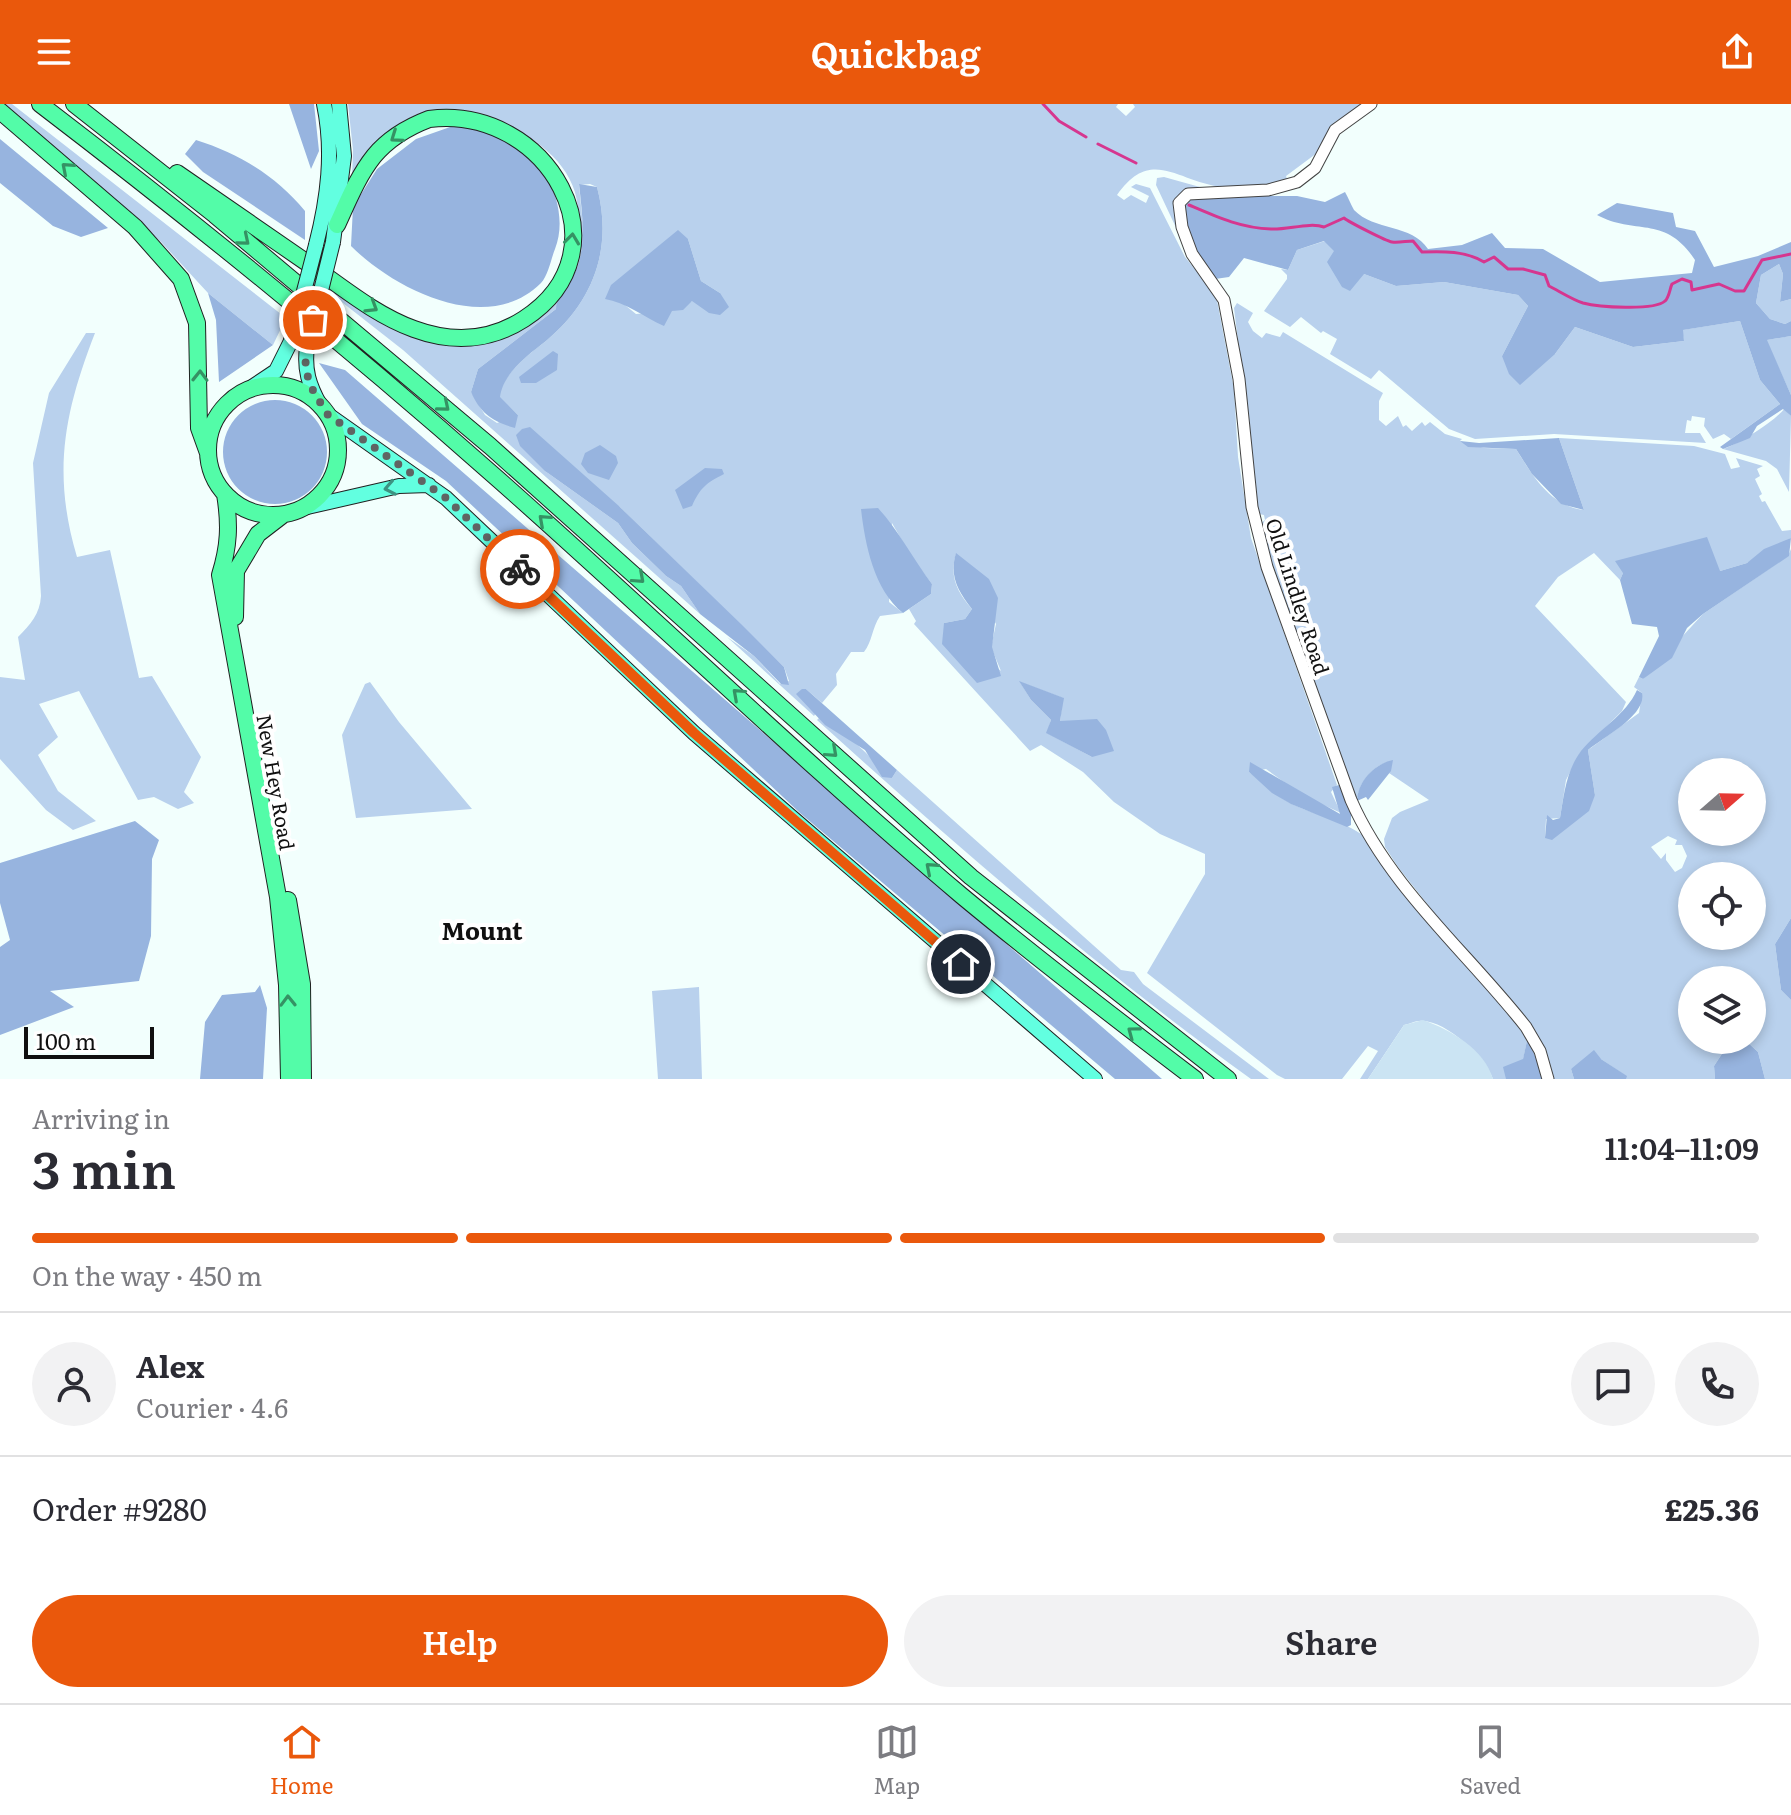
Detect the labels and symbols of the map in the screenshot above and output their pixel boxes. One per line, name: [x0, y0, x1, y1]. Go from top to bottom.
one-way arrow: [390, 127, 405, 141]
one-way arrow: [61, 163, 76, 178]
one-way arrow: [235, 230, 250, 245]
one-way arrow: [563, 232, 580, 246]
pin: [279, 286, 347, 354]
one-way arrow: [363, 298, 378, 313]
one-way arrow: [191, 369, 209, 382]
one-way arrow: [435, 396, 449, 411]
one-way arrow: [383, 479, 397, 496]
street label: Old Lindley Road: [1260, 514, 1338, 678]
one-way arrow: [539, 516, 554, 530]
courier: [480, 529, 560, 609]
one-way arrow: [630, 569, 645, 583]
one-way arrow: [732, 690, 747, 704]
street label: New Hey Road: [250, 712, 304, 852]
one-way arrow: [823, 743, 838, 757]
north arrow: [1678, 758, 1766, 846]
one-way arrow: [925, 864, 940, 878]
district label: Mount: [442, 912, 523, 947]
pin: [927, 930, 995, 998]
one-way arrow: [279, 994, 296, 1007]
scale bar: [24, 1023, 154, 1059]
one-way arrow: [1127, 1027, 1142, 1041]

